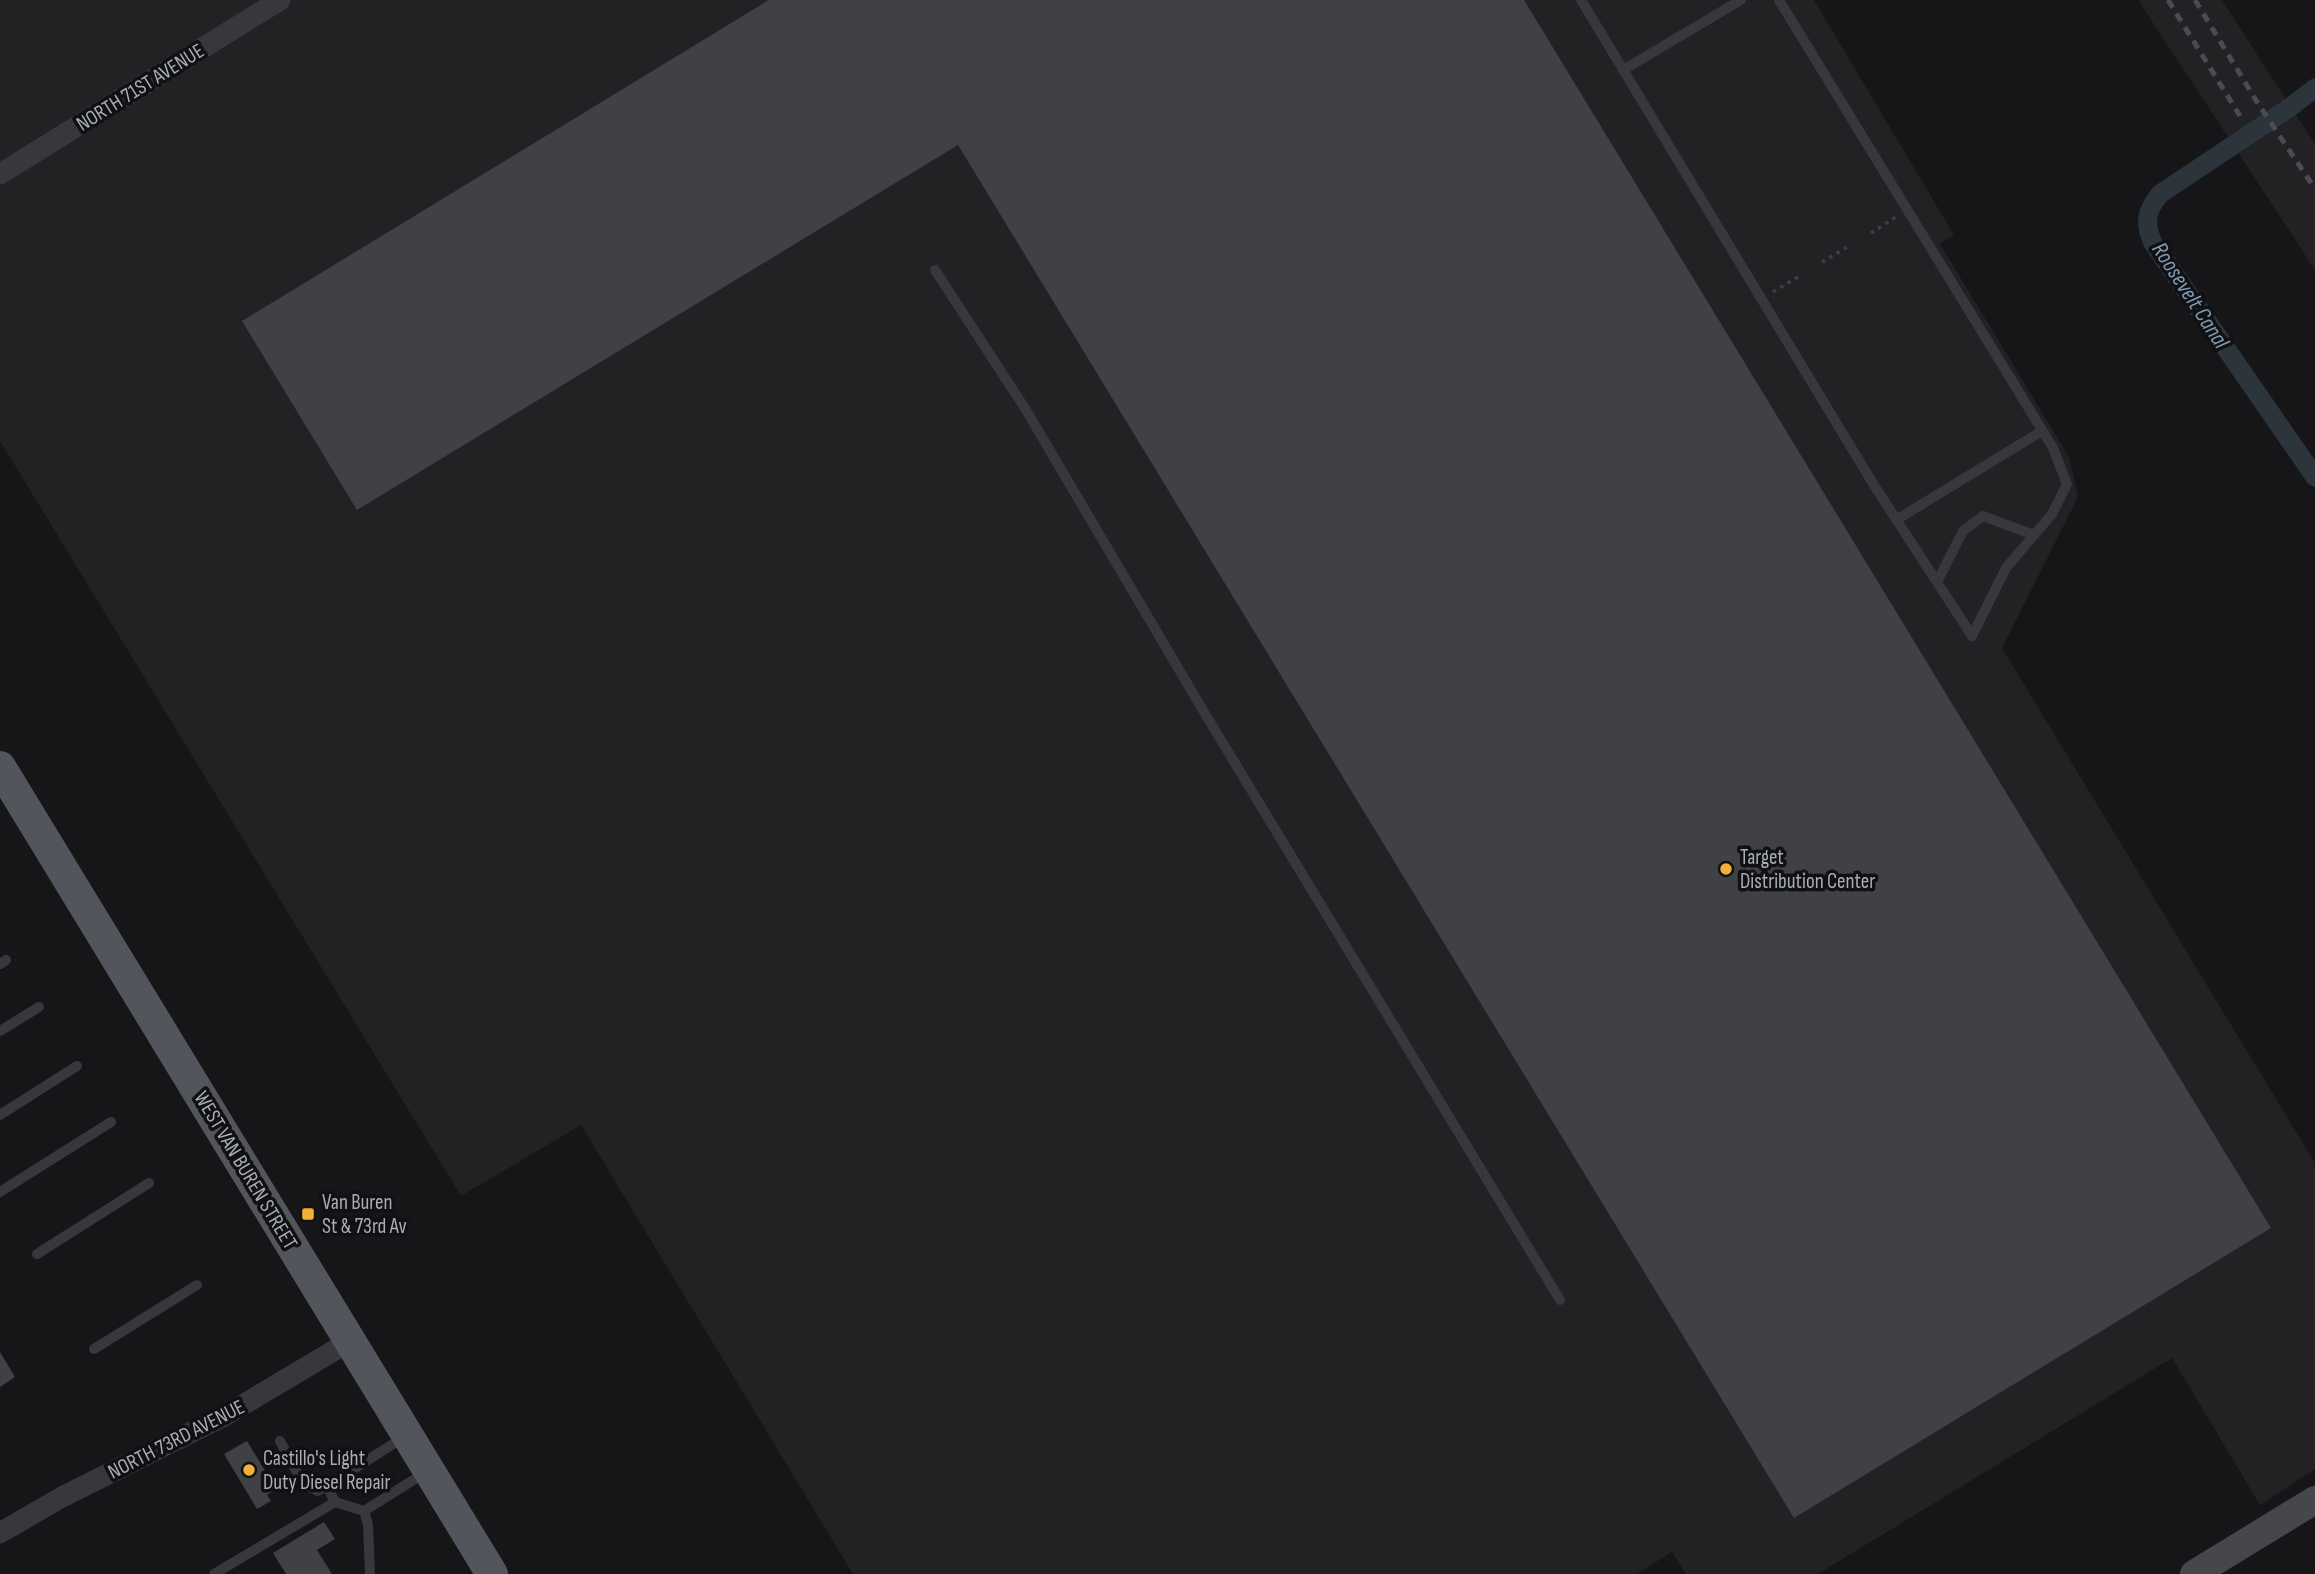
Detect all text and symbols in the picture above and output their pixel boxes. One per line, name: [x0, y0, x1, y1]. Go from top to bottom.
street label: NORTH 71ST AVENUE: [72, 38, 209, 137]
water label: Roosevelt Canal: [2145, 237, 2235, 355]
place label: Target Distribution Center: [1740, 845, 1875, 894]
marker: Target Distribution Center: [1718, 861, 1734, 877]
street label: WEST VAN BUREN STREET: [189, 1087, 303, 1254]
place label: Van Buren St & 73rd Av: [322, 1190, 407, 1239]
marker: Van Buren St & 73rd Av: [300, 1206, 316, 1222]
street label: NORTH 73RD AVENUE: [104, 1394, 249, 1485]
place label: Castillo's Light Duty Diesel Repair: [263, 1446, 391, 1495]
marker: Castillo's Light Duty Diesel Repair: [241, 1462, 257, 1478]

